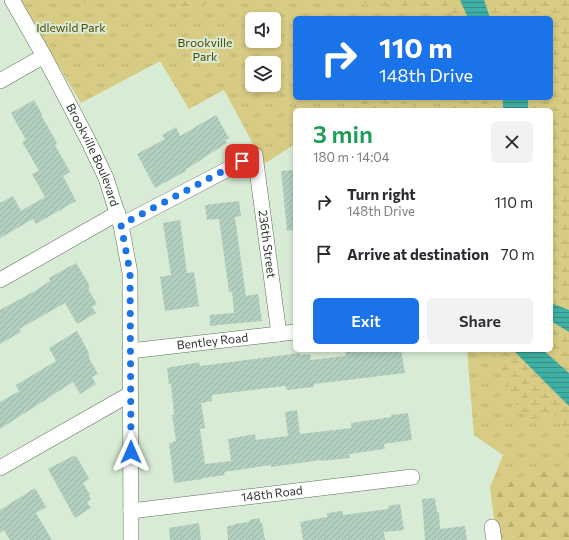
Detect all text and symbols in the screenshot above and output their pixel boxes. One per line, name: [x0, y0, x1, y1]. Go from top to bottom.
map controls: [245, 12, 281, 92]
button: sound: [245, 12, 281, 48]
park label: Idlewild Park: [36, 20, 106, 34]
text: 110 m: [379, 30, 453, 64]
icon: right: [313, 32, 365, 84]
park label: Brookville Park: [178, 35, 232, 63]
button: layers: [245, 56, 281, 92]
text: 148th Drive: [379, 64, 473, 86]
street label: Brookville Boulevard: [64, 101, 123, 208]
text: 3 min: [313, 119, 373, 148]
button: close: [491, 121, 533, 163]
pin: [225, 144, 259, 178]
text: 180 m · 14:04: [313, 149, 390, 165]
icon: arrive: [231, 150, 253, 172]
text: Turn right: [347, 185, 416, 203]
icon: right: [313, 191, 335, 213]
text: 110 m: [494, 193, 533, 211]
text: 148th Drive: [347, 203, 415, 219]
street label: 236th Street: [256, 209, 279, 279]
icon: arrive: [313, 243, 335, 265]
text: Arrive at destination: [347, 245, 489, 263]
text: 70 m: [501, 245, 535, 263]
button: Exit: [313, 298, 419, 344]
button: Share: [427, 298, 533, 344]
street label: Bentley Road: [176, 329, 249, 352]
position arrow: [110, 431, 152, 473]
street label: 148th Road: [240, 482, 303, 504]

